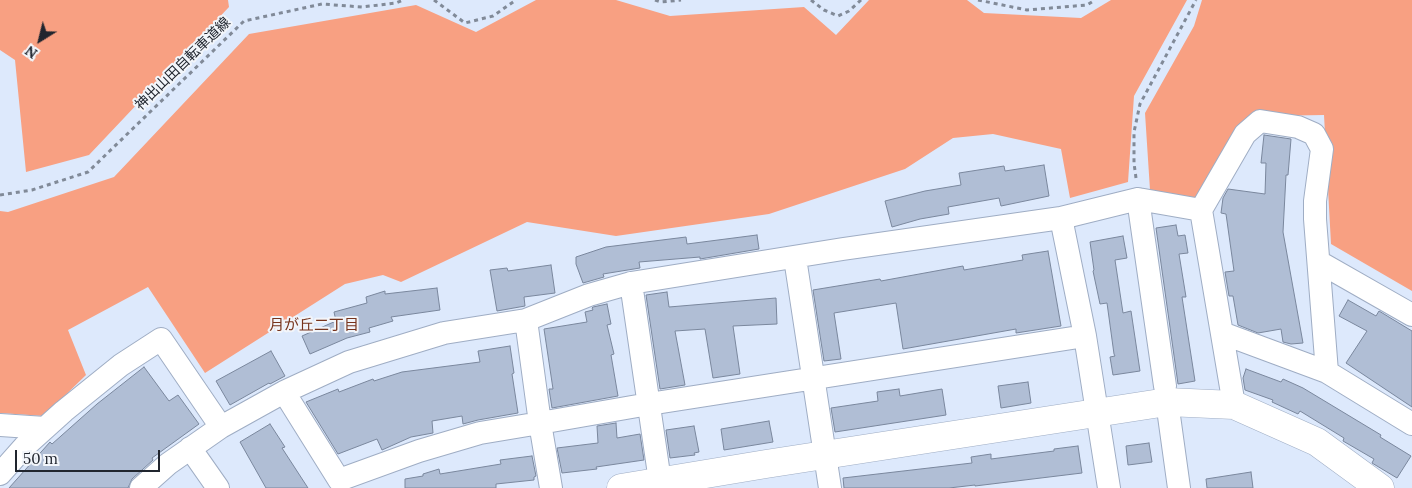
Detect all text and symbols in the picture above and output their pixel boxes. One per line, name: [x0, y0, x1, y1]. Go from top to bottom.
street label: 神出山田自転車道線: [132, 14, 234, 114]
north arrow: [15, 15, 65, 65]
text: N: [22, 42, 41, 63]
district label: 月が丘二丁目: [269, 317, 359, 335]
scale bar: [18, 440, 162, 472]
text: 50 m: [23, 449, 58, 468]

